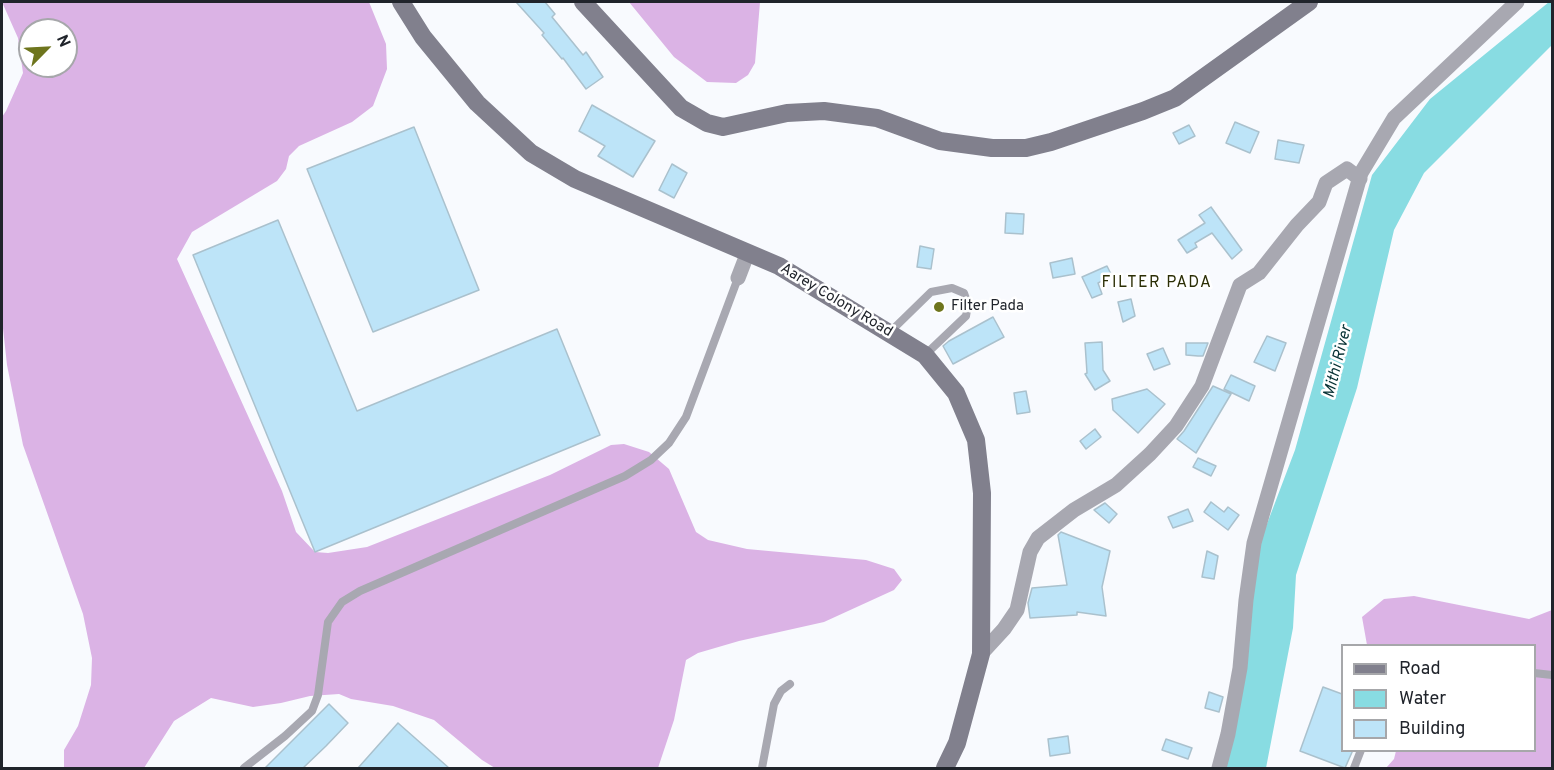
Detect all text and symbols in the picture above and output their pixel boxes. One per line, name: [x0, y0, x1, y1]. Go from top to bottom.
north arrow: [18, 18, 78, 78]
text: N: [51, 32, 74, 51]
street label: Aarey Colony Road: [777, 260, 895, 342]
district label: FILTER PADA: [1102, 274, 1212, 294]
place label: Filter Pada: [951, 298, 1024, 316]
marker: Filter Pada: [932, 300, 946, 314]
water label: Mithi River: [1321, 324, 1357, 400]
legend: [1341, 644, 1536, 752]
text: Road: [1399, 658, 1441, 681]
text: Water: [1399, 688, 1446, 711]
text: Building: [1399, 718, 1465, 741]

